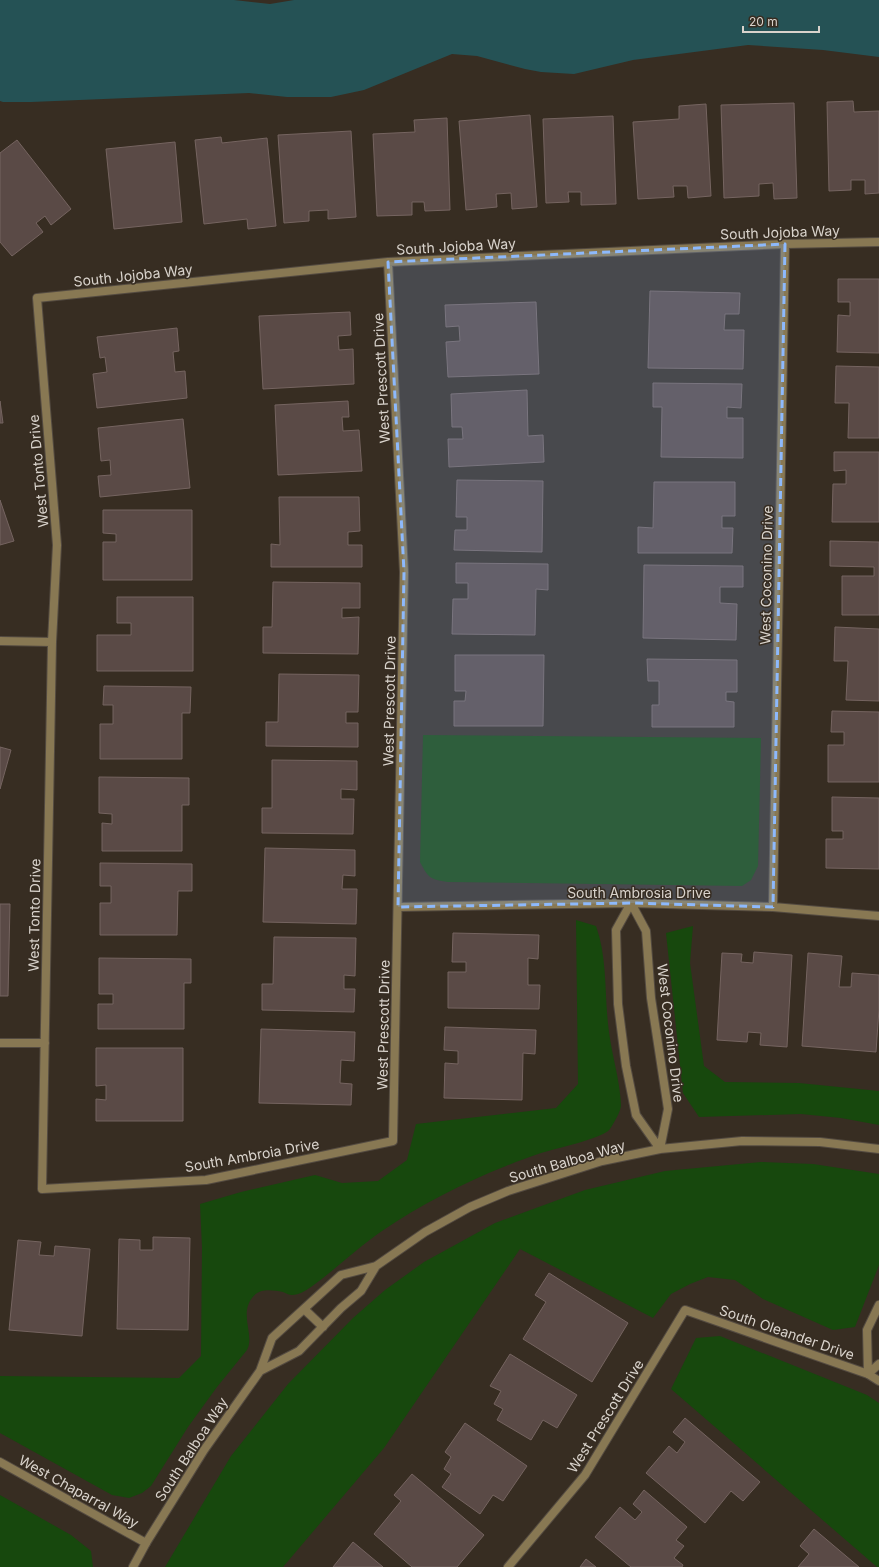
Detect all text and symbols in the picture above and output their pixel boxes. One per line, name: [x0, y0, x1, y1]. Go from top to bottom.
scale bar: [743, 8, 819, 34]
text: 20 m: [749, 14, 778, 29]
street label: South Jojoba Way: [720, 221, 840, 243]
street label: South Jojoba Way: [396, 234, 516, 258]
street label: South Jojoba Way: [73, 260, 194, 290]
street label: West Prescott Drive: [369, 312, 393, 444]
street label: West Tonto Drive: [25, 414, 51, 528]
street label: West Coconino Drive: [756, 505, 776, 645]
street label: West Prescott Drive: [379, 636, 399, 766]
street label: West Tonto Drive: [25, 858, 43, 972]
street label: South Ambrosia Drive: [567, 884, 711, 901]
street label: West Prescott Drive: [373, 960, 393, 1090]
street label: West Coconino Drive: [654, 963, 688, 1103]
street label: South Ambroia Drive: [183, 1135, 321, 1175]
street label: South Balboa Way: [507, 1136, 627, 1186]
street label: South Oleander Drive: [717, 1301, 857, 1363]
street label: West Prescott Drive: [563, 1356, 647, 1476]
street label: South Balboa Way: [151, 1394, 231, 1504]
street label: West Chaparral Way: [16, 1451, 142, 1531]

